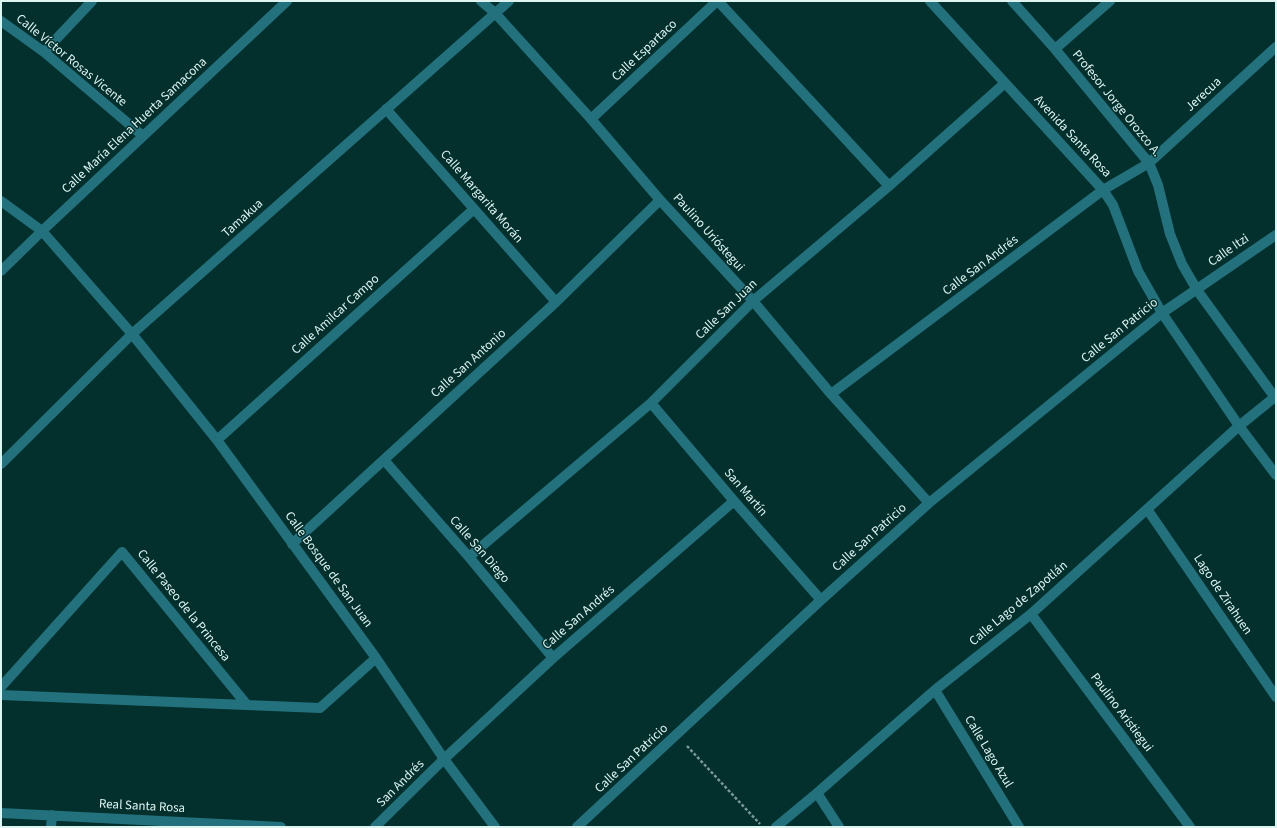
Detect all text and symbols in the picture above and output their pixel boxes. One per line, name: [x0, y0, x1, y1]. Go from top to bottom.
street label: Calle Víctor Rosas Vicente: [12, 12, 130, 110]
street label: Calle Espartaco: [609, 17, 681, 85]
street label: Profesor Jorge Orozco A.: [1068, 48, 1164, 160]
street label: Calle María Elena Huerta Samacona: [59, 55, 211, 197]
street label: Jerecua: [1183, 75, 1225, 115]
street label: Avenida Santa Rosa: [1030, 93, 1114, 181]
street label: Calle Margarita Morán: [436, 147, 526, 247]
street label: Paulino Urióstegui: [669, 191, 747, 275]
street label: Tamakua: [219, 197, 267, 241]
street label: Calle Itzi: [1206, 231, 1252, 271]
street label: Calle San Andrés: [940, 233, 1022, 299]
street label: Calle Amilcar Campo: [289, 272, 383, 358]
street label: Calle San Juan: [693, 277, 761, 343]
street label: Calle San Patricio: [1078, 295, 1162, 367]
street label: Calle San Antonio: [428, 326, 510, 402]
street label: San Martín: [720, 466, 770, 520]
street label: Calle San Patricio: [830, 501, 910, 575]
street label: Calle Bosque de San Juan: [281, 509, 375, 631]
street label: Calle San Diego: [446, 513, 512, 587]
street label: Calle Paseo de la Princesa: [133, 547, 233, 665]
street label: Lago de Zirahuen: [1189, 552, 1255, 638]
street label: Calle Lago de Zapotlán: [967, 558, 1071, 650]
street label: Calle San Andrés: [540, 582, 618, 654]
street label: Paulino Aristiegui: [1086, 671, 1156, 755]
street label: Calle Lago Azul: [960, 713, 1016, 791]
street label: Calle San Patricio: [592, 721, 672, 797]
street label: San Andrés: [374, 757, 428, 811]
street label: Real Santa Rosa: [99, 797, 185, 817]

